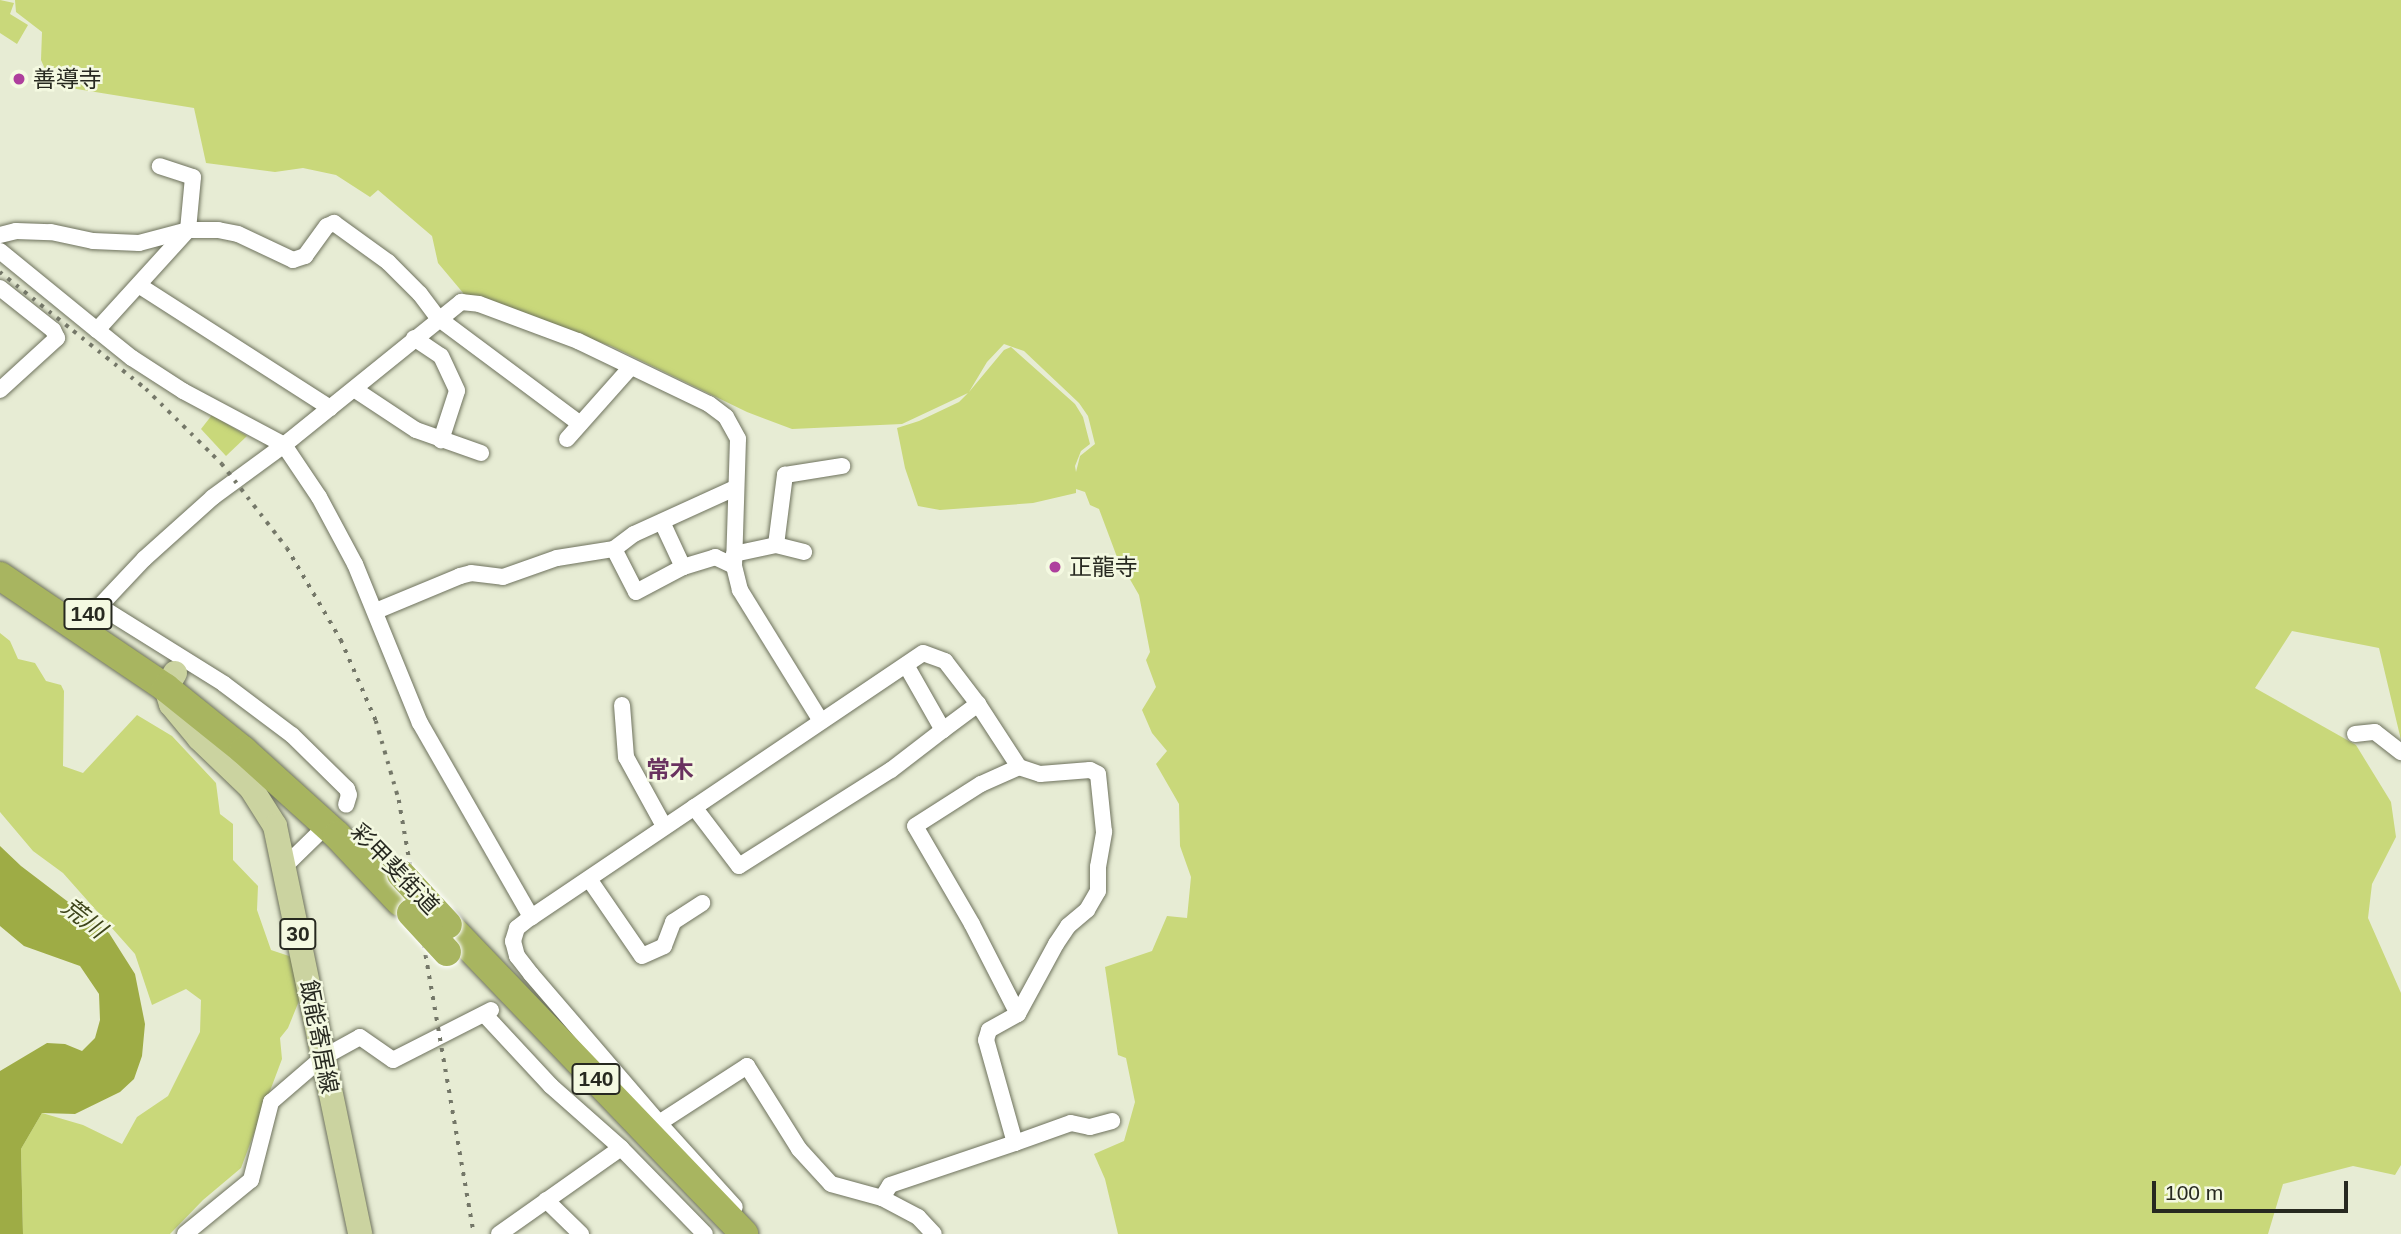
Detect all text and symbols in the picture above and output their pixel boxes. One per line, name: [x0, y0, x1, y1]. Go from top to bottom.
place label: 善導寺: [33, 65, 102, 93]
marker: 善導寺: [11, 71, 27, 87]
place label: 正龍寺: [1069, 553, 1138, 581]
marker: 正龍寺: [1047, 559, 1063, 575]
road number: 140: [62, 596, 114, 632]
district label: 常木: [646, 756, 694, 784]
street label: 彩甲斐街道: [345, 818, 445, 920]
water label: 荒川: [56, 892, 112, 944]
road number: 30: [279, 916, 317, 951]
street label: 飯能寄居線: [294, 978, 344, 1096]
road number: 140: [570, 1062, 622, 1096]
scale bar: [2156, 1168, 2352, 1212]
text: 100 m: [2165, 1181, 2223, 1204]

